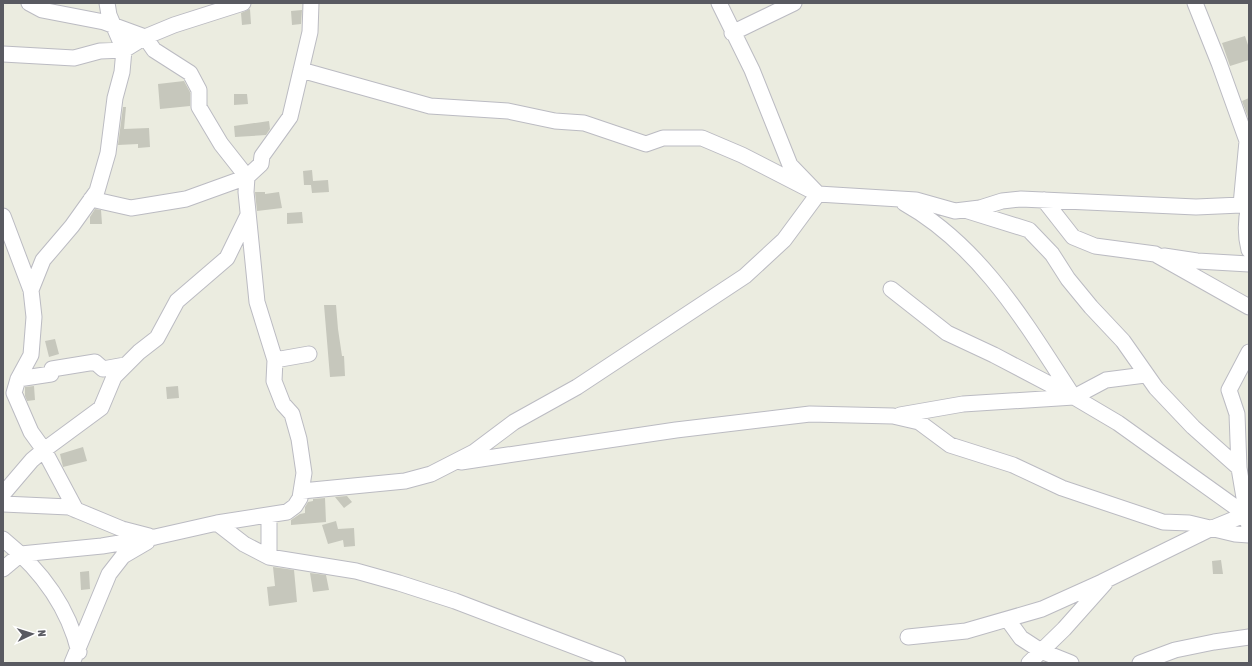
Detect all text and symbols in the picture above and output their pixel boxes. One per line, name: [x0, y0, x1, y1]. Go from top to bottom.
north arrow: [12, 614, 52, 654]
text: N: [36, 630, 48, 637]

